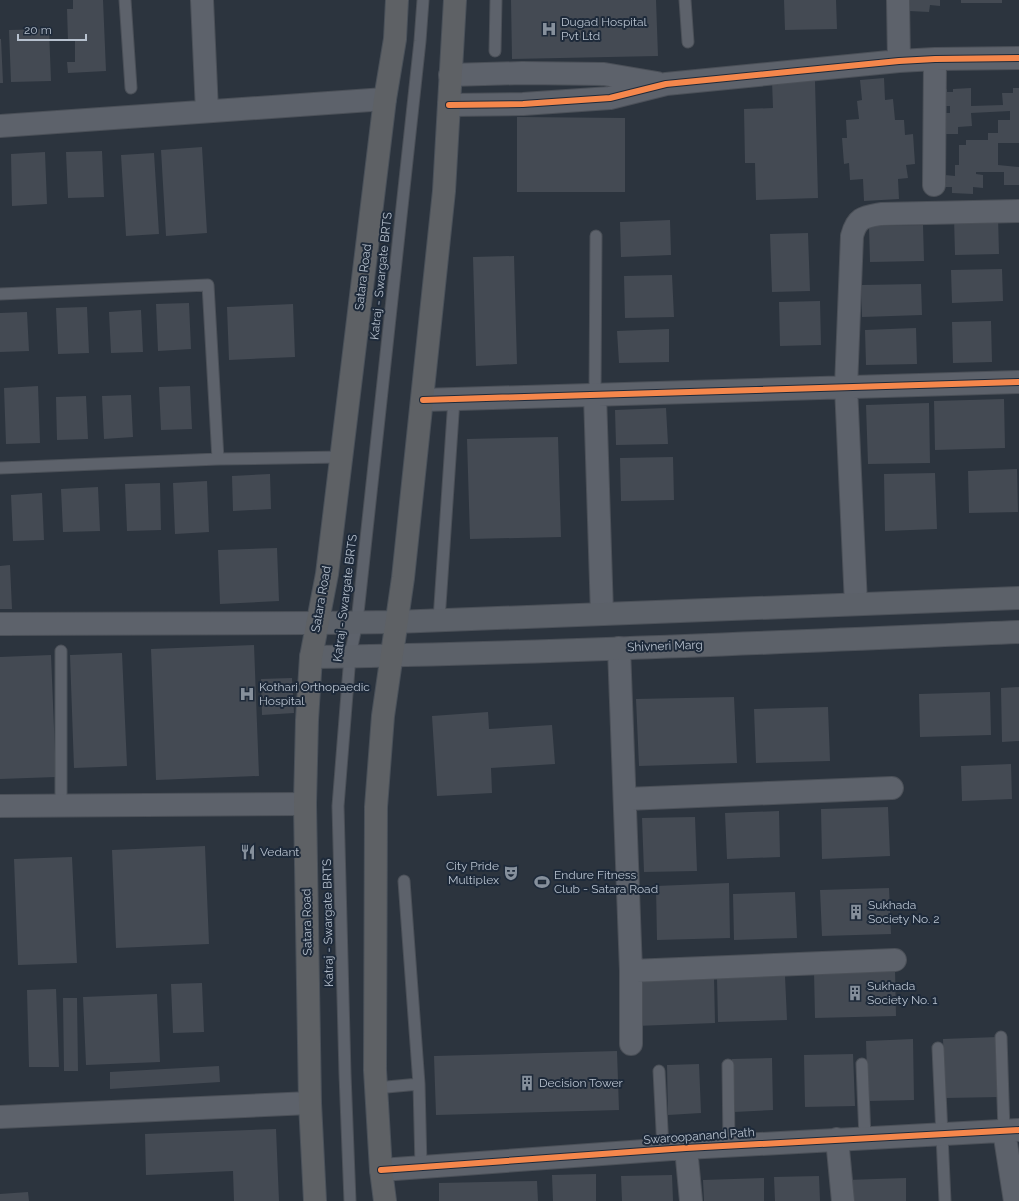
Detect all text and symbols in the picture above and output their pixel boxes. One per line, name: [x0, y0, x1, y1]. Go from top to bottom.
place label: Dugad Hospital Pvt Ltd: [561, 15, 647, 43]
scale bar: [18, 16, 86, 42]
hospital icon: Dugad Hospital Pvt Ltd: [540, 20, 558, 38]
text: 20 m: [24, 23, 52, 37]
street label: Katraj - Swargate BRTS: [367, 211, 395, 341]
street label: Satara Road: [352, 243, 374, 311]
street label: Katraj - Swargate BRTS: [330, 533, 360, 663]
street label: Satara Road: [308, 565, 334, 633]
street label: Shivneri Marg: [627, 638, 703, 654]
place label: Kothari Orthopaedic Hospital: [259, 680, 370, 708]
hospital icon: Kothari Orthopaedic Hospital: [238, 685, 256, 703]
restaurant icon: Vedant: [239, 843, 257, 861]
place label: Vedant: [260, 845, 299, 859]
street label: Katraj - Swargate BRTS: [320, 859, 336, 987]
place label: City Pride Multiplex: [446, 859, 499, 887]
theatre icon: City Pride Multiplex: [502, 864, 520, 882]
place label: Endure Fitness Club - Satara Road: [554, 868, 658, 896]
sports icon: Endure Fitness Club - Satara Road: [533, 873, 551, 891]
street label: Satara Road: [299, 888, 315, 956]
place label: Sukhada Society No. 2: [868, 898, 940, 926]
building icon: Sukhada Society No. 2: [847, 903, 865, 921]
place label: Sukhada Society No. 1: [867, 979, 937, 1007]
building icon: Sukhada Society No. 1: [846, 984, 864, 1002]
building icon: Decision Tower: [518, 1074, 536, 1092]
place label: Decision Tower: [539, 1076, 624, 1090]
street label: Swaroopanand Path: [643, 1125, 755, 1147]

